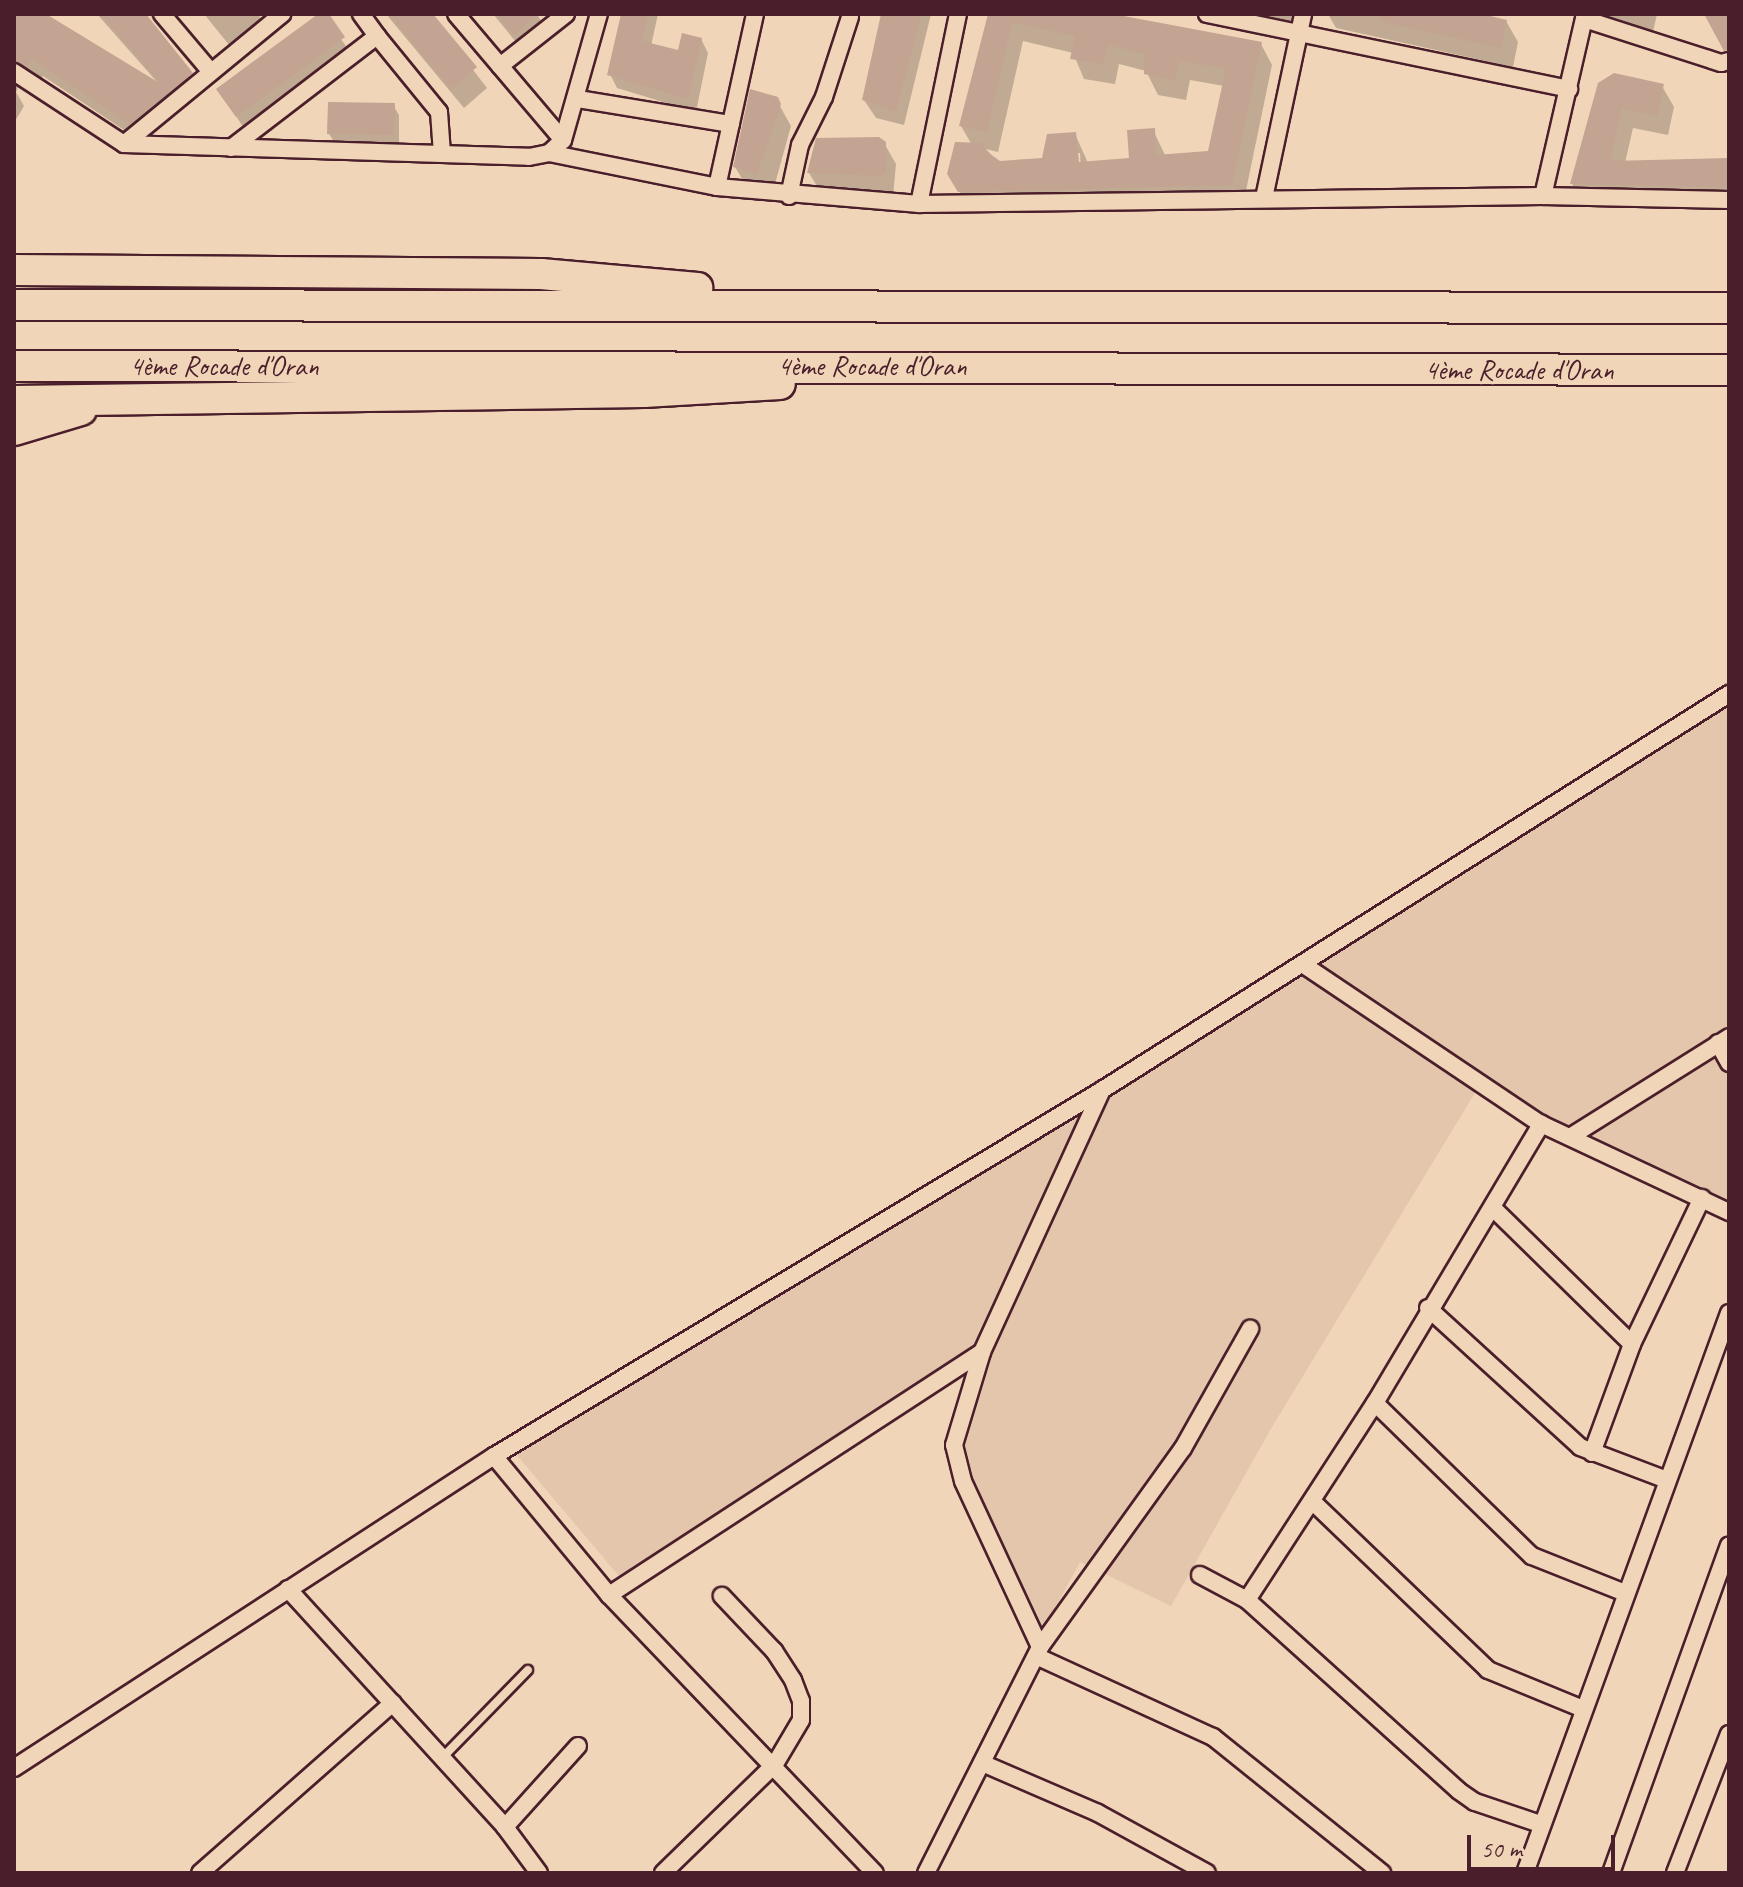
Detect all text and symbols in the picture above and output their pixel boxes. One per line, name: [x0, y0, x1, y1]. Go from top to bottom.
street label: 4ème Rocade d'Oran: [130, 349, 318, 383]
street label: 4ème Rocade d'Oran: [778, 349, 966, 383]
street label: 4ème Rocade d'Oran: [1425, 353, 1613, 387]
scale bar: [1471, 1819, 1619, 1869]
text: 50 m: [1481, 1834, 1522, 1864]

